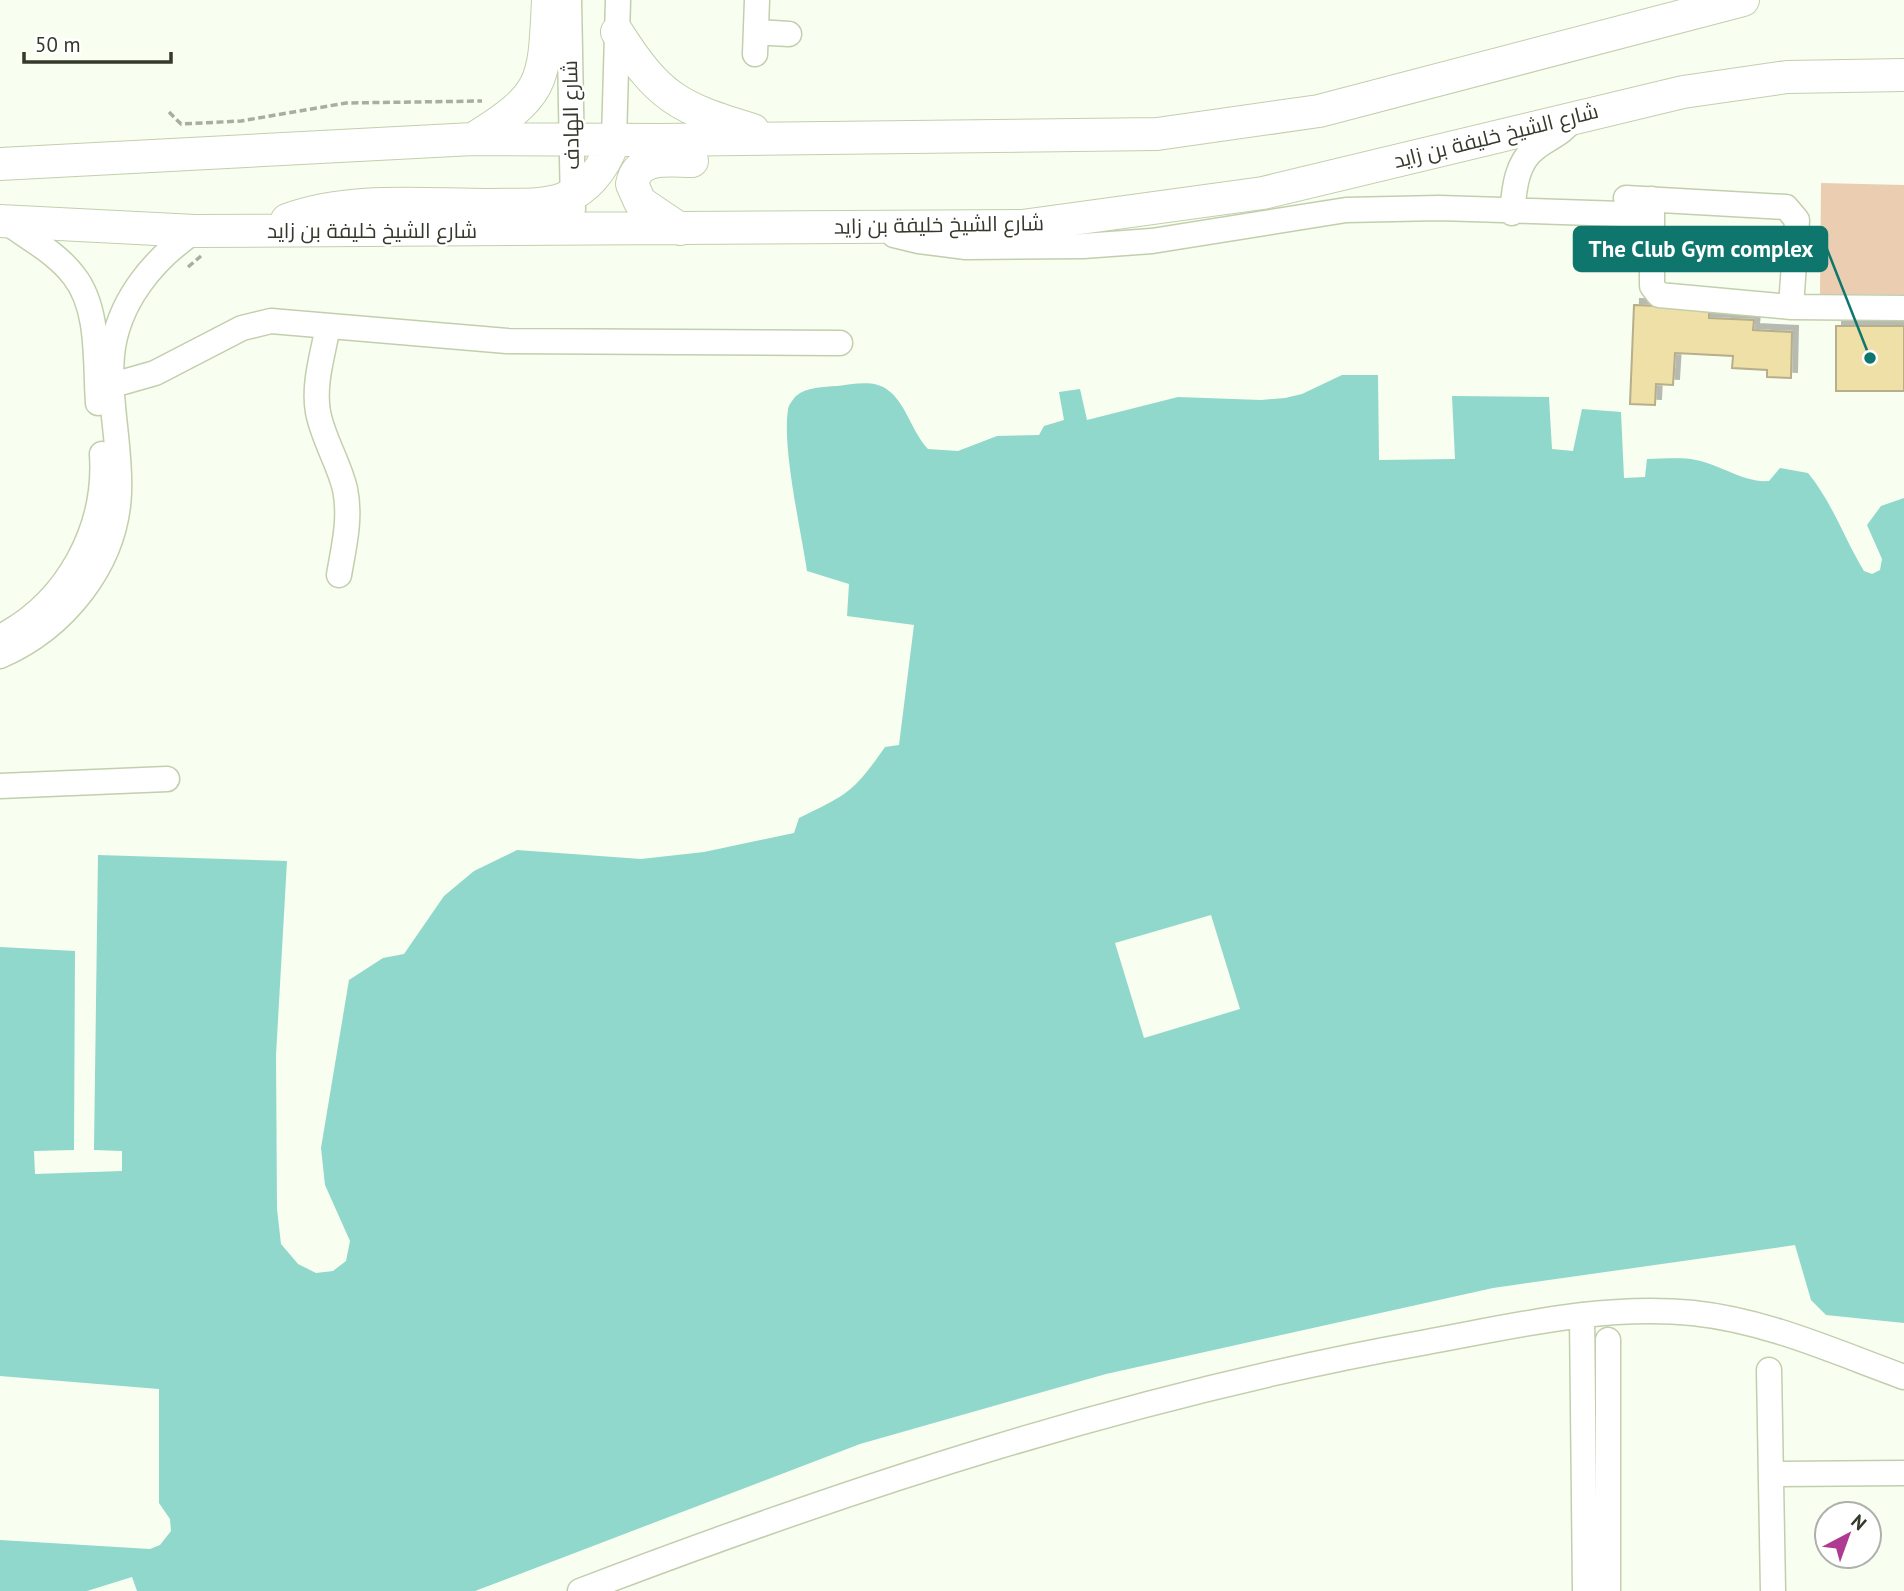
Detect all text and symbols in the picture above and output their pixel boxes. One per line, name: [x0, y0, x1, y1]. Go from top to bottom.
scale bar: [24, 21, 172, 65]
text: 50 m: [35, 31, 81, 58]
street label: شارع الهادف: [556, 60, 586, 170]
street label: شارع الشيخ خليفة بن زايد: [1391, 97, 1601, 175]
street label: شارع الشيخ خليفة بن زايد: [834, 209, 1044, 241]
street label: شارع الشيخ خليفة بن زايد: [267, 217, 477, 245]
callout: The Club Gym complex: [1574, 227, 1827, 271]
text: The Club Gym complex: [1589, 234, 1813, 263]
north arrow: [1813, 1500, 1883, 1570]
text: N: [1847, 1509, 1872, 1535]

